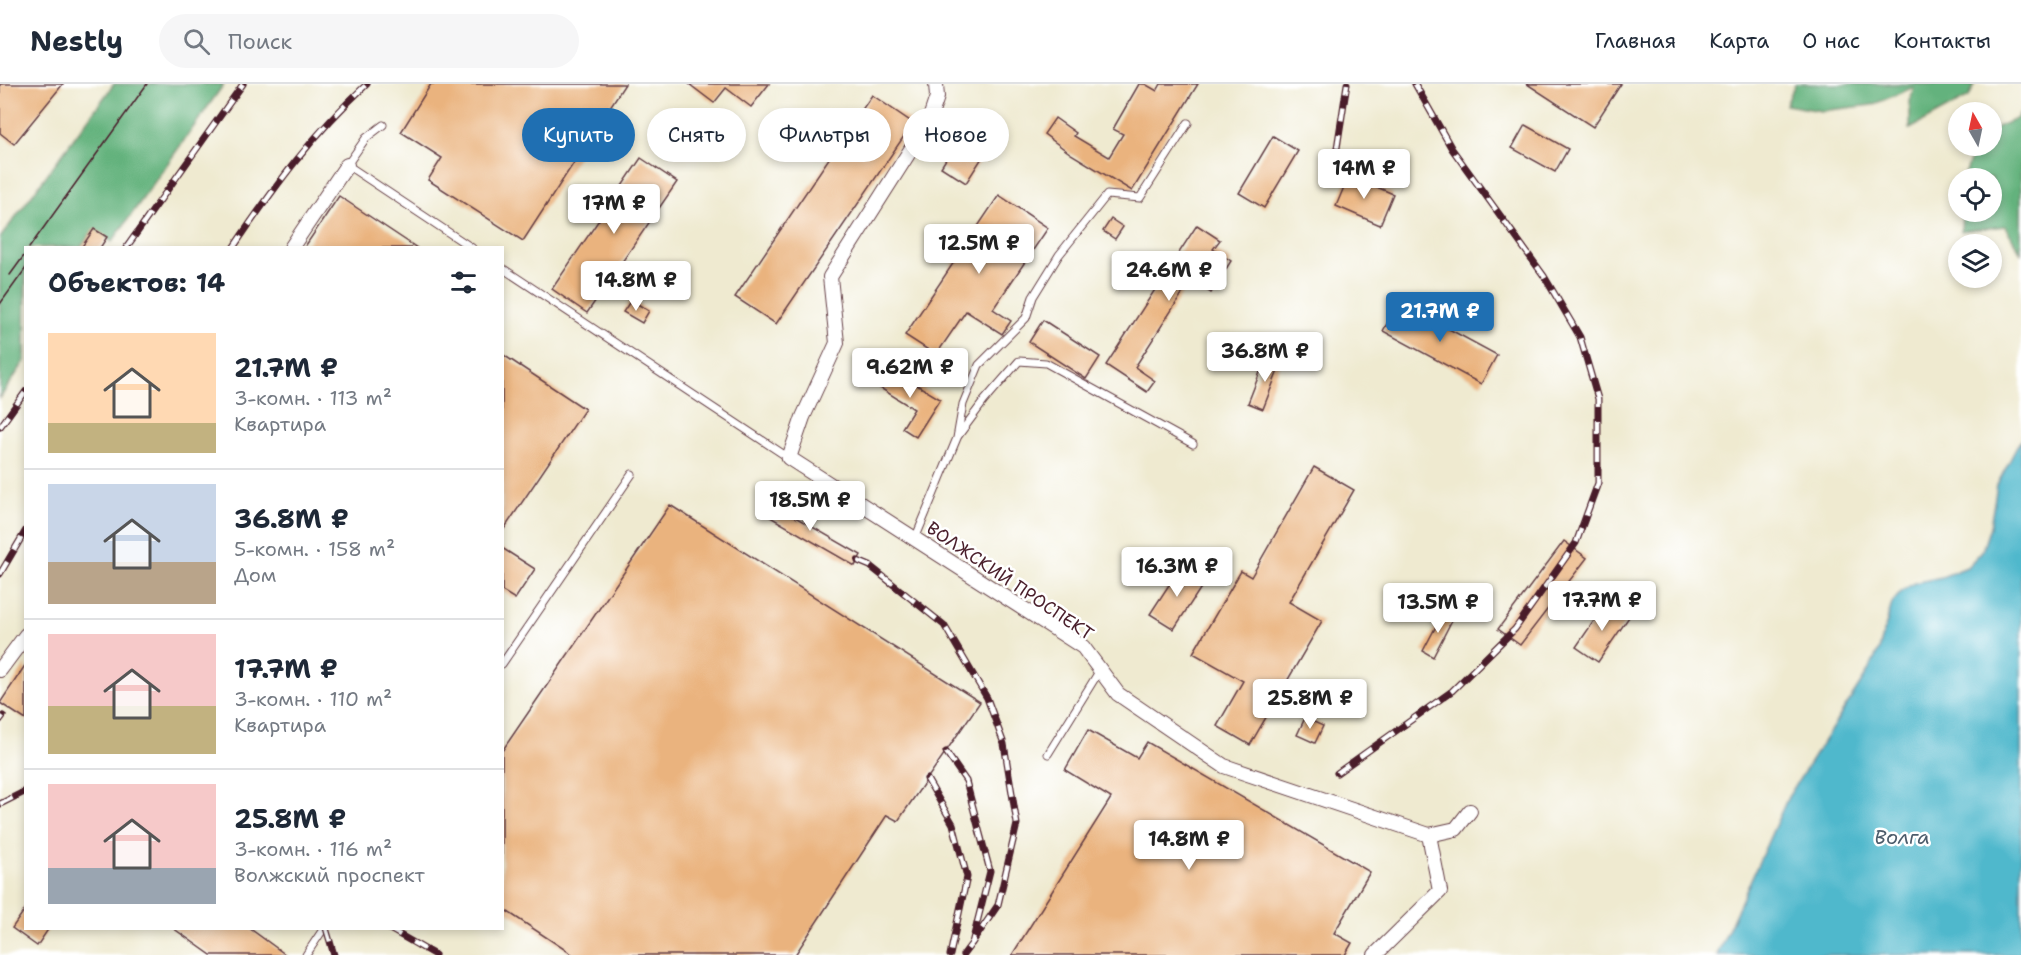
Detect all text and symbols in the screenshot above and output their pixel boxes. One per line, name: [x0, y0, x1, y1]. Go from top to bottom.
search box: [159, 14, 579, 68]
text: Nestly: [30, 22, 123, 60]
icon: search: [180, 25, 213, 58]
text: Поиск: [228, 27, 292, 56]
text: Главная: [1595, 27, 1676, 55]
text: Карта: [1709, 27, 1769, 55]
text: О нас: [1802, 27, 1860, 55]
text: Контакты: [1893, 27, 1991, 55]
north arrow: [1948, 102, 2002, 156]
map controls: [1948, 102, 2002, 288]
chip: Купить: [522, 108, 635, 162]
chip: Снять: [647, 108, 746, 162]
chip: Фильтры: [758, 108, 891, 162]
chip: Новое: [903, 108, 1009, 162]
pin: 14M ₽: [1322, 149, 1406, 200]
text: 14M ₽: [1332, 155, 1396, 181]
button: locate: [1948, 168, 2002, 222]
pin: 17M ₽: [572, 184, 656, 235]
text: 17M ₽: [582, 190, 646, 216]
pin: 12.5M ₽: [924, 224, 1034, 275]
text: 12.5M ₽: [938, 230, 1020, 256]
button: layers: [1948, 234, 2002, 288]
pin: 24.6M ₽: [1114, 251, 1224, 302]
text: 24.6M ₽: [1126, 257, 1212, 283]
pin: 14.8M ₽: [581, 261, 691, 312]
text: Объектов: 14: [48, 265, 225, 300]
icon: filters: [447, 266, 480, 299]
text: 14.8M ₽: [595, 267, 677, 293]
pin: 21.7M ₽: [1385, 292, 1495, 343]
text: 21.7M ₽: [1400, 298, 1480, 324]
pin: 36.8M ₽: [1210, 332, 1320, 383]
text: 36.8M ₽: [1221, 338, 1309, 364]
pin: 9.62M ₽: [855, 348, 965, 399]
text: 21.7M ₽: [234, 350, 338, 385]
text: 9.62M ₽: [866, 354, 954, 380]
icon: home: [96, 357, 168, 429]
text: 3-комн. · 113 m²: [234, 385, 392, 411]
text: Квартира: [234, 411, 326, 437]
pin: 18.5M ₽: [755, 481, 865, 532]
text: 18.5M ₽: [769, 487, 851, 513]
text: 36.8M ₽: [234, 501, 349, 536]
icon: home: [96, 508, 168, 580]
street label: ВОЛЖСКИЙ ПРОСПЕКТ: [922, 516, 1098, 646]
text: 5-комн. · 158 m²: [234, 536, 395, 562]
pin: 16.3M ₽: [1122, 547, 1232, 598]
text: 16.3M ₽: [1135, 553, 1219, 579]
text: Дом: [234, 562, 276, 588]
pin: 17.7M ₽: [1547, 581, 1657, 632]
pin: 13.5M ₽: [1383, 583, 1493, 634]
text: 17.7M ₽: [1562, 587, 1642, 613]
text: 13.5M ₽: [1397, 589, 1479, 615]
text: 17.7M ₽: [234, 651, 338, 686]
icon: home: [96, 658, 168, 730]
pin: 25.8M ₽: [1255, 679, 1365, 730]
text: 25.8M ₽: [1267, 685, 1353, 711]
text: 3-комн. · 110 m²: [234, 686, 392, 712]
text: Квартира: [234, 712, 326, 738]
text: 25.8M ₽: [234, 801, 346, 836]
icon: home: [96, 808, 168, 880]
pin: 14.8M ₽: [1134, 820, 1244, 871]
water label: Волга: [1874, 824, 1930, 850]
text: 14.8M ₽: [1148, 826, 1230, 852]
text: 3-комн. · 116 m²: [234, 836, 392, 862]
text: Волжский проспект: [234, 862, 425, 888]

